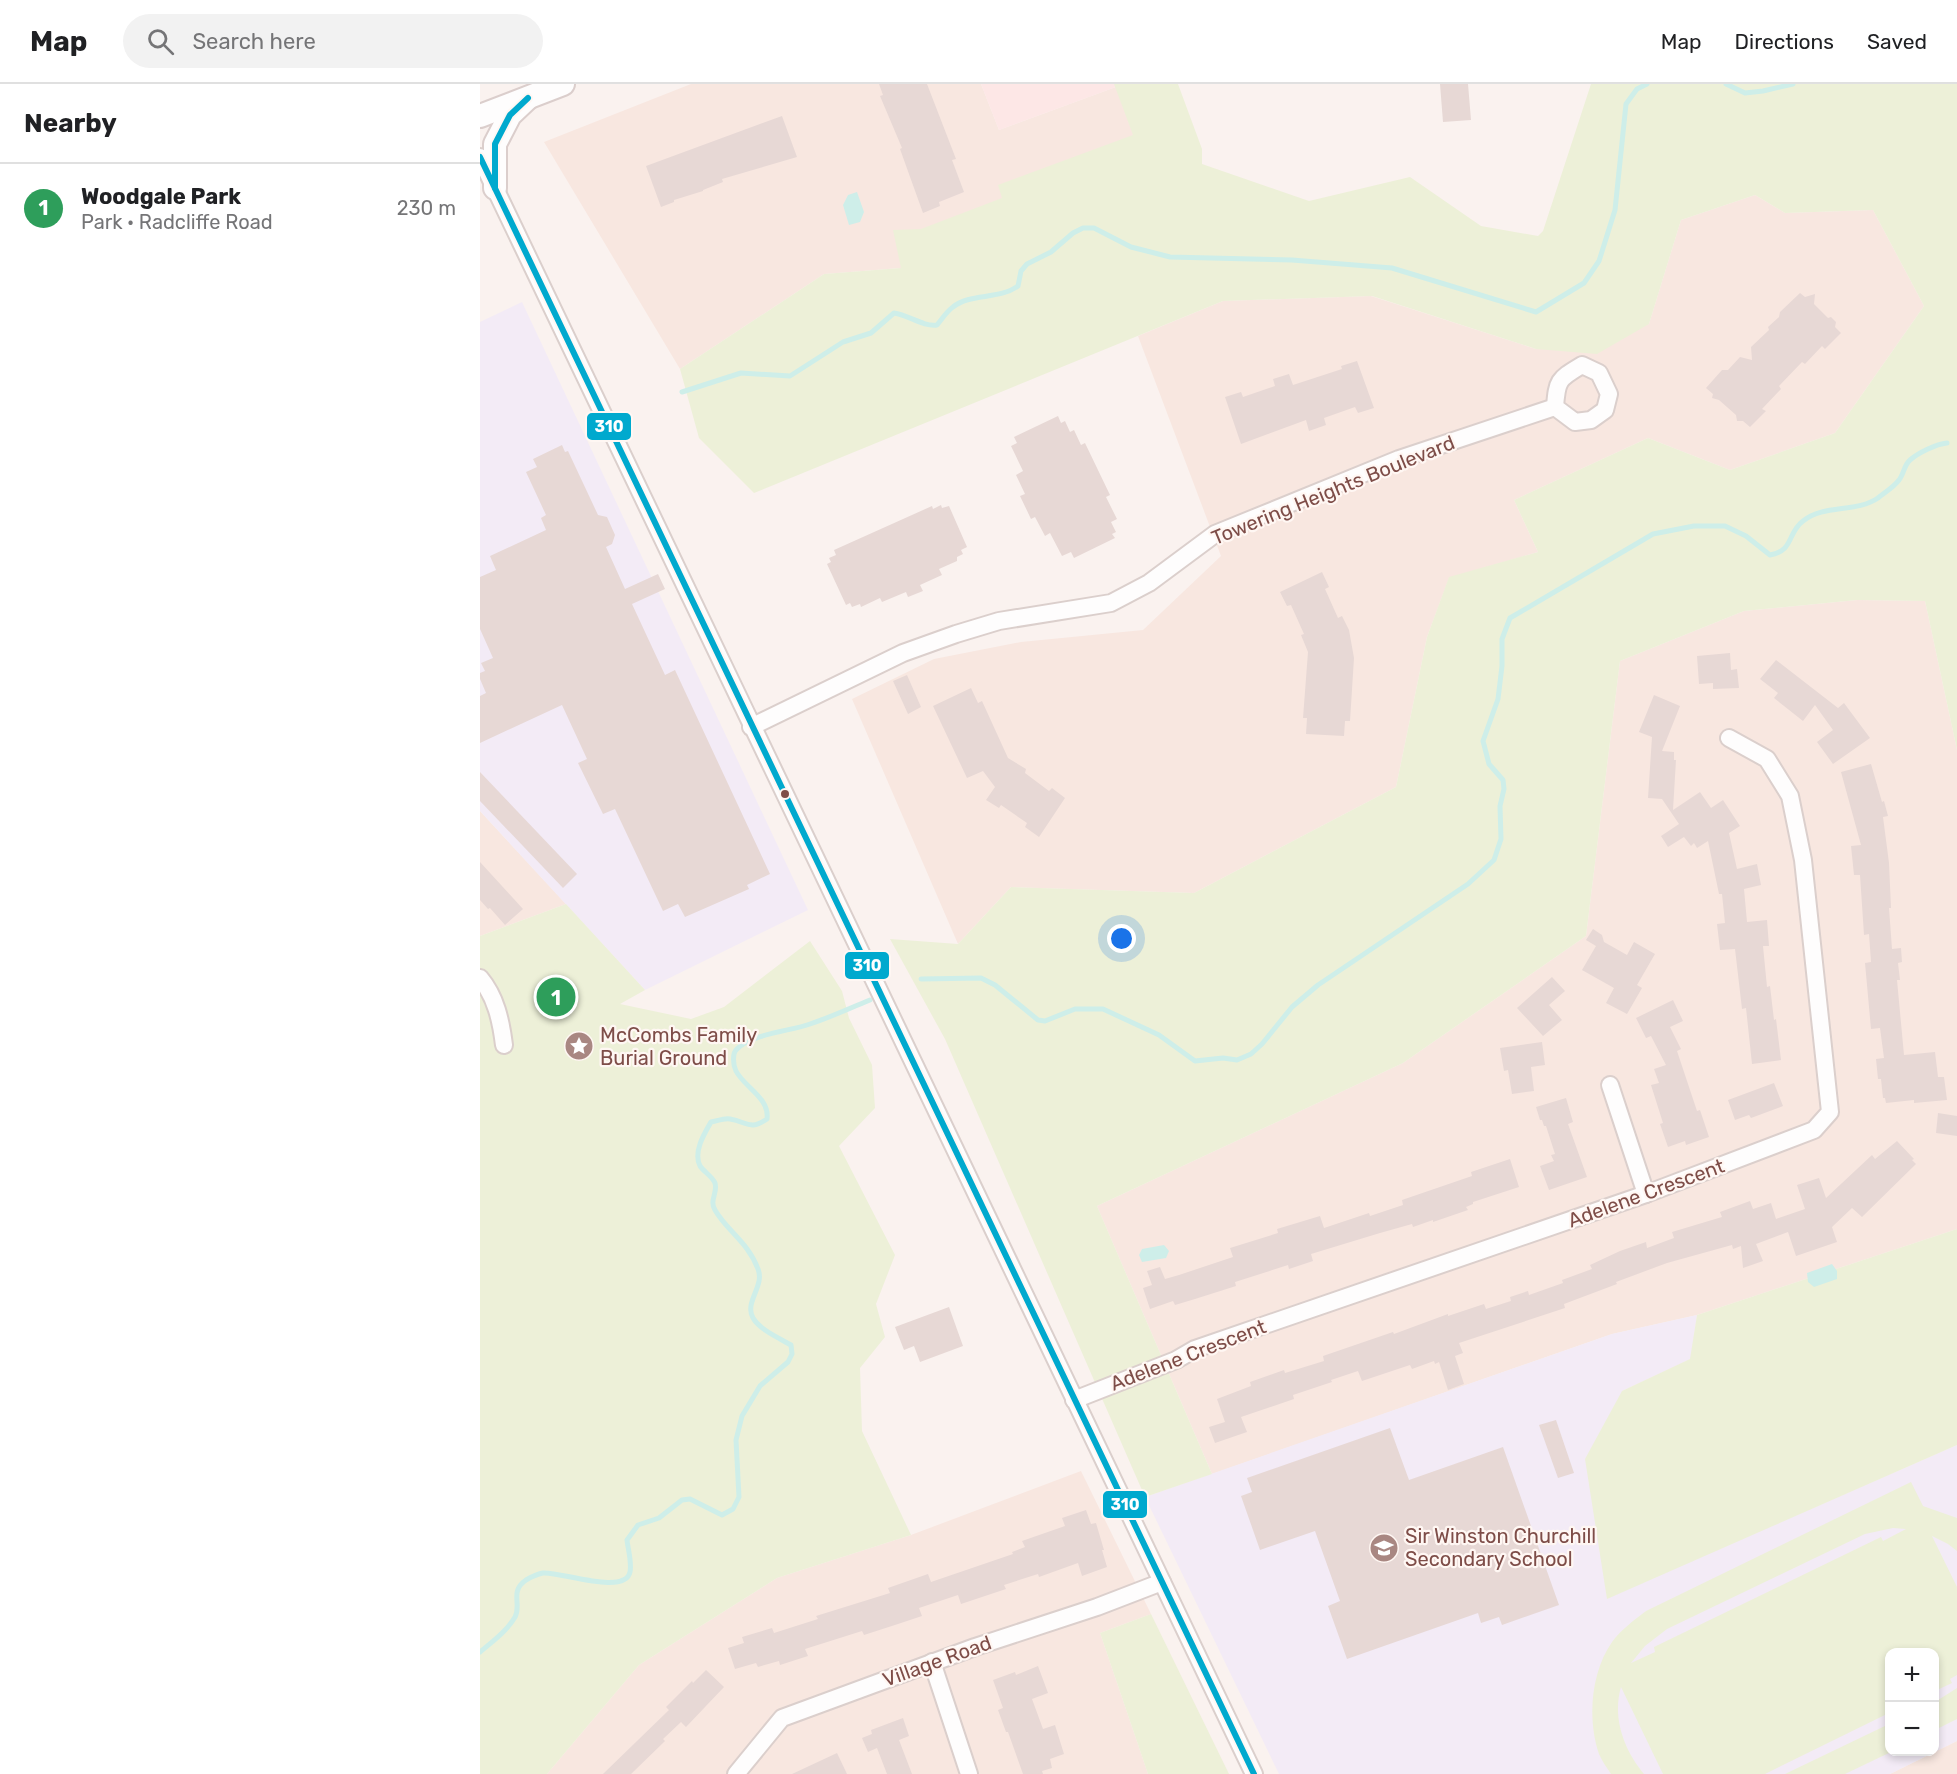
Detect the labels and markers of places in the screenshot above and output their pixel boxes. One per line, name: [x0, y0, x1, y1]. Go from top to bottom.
unlabelled marker: [779, 788, 791, 800]
pin: 1: [536, 974, 576, 1020]
place label: McCombs Family Burial Ground: [600, 1023, 757, 1070]
place icon: McCombs Family Burial Ground: [563, 1030, 595, 1062]
place label: Sir Winston Churchill Secondary School: [1405, 1524, 1596, 1571]
school or university icon: Sir Winston Churchill Secondary School: [1368, 1532, 1400, 1564]

